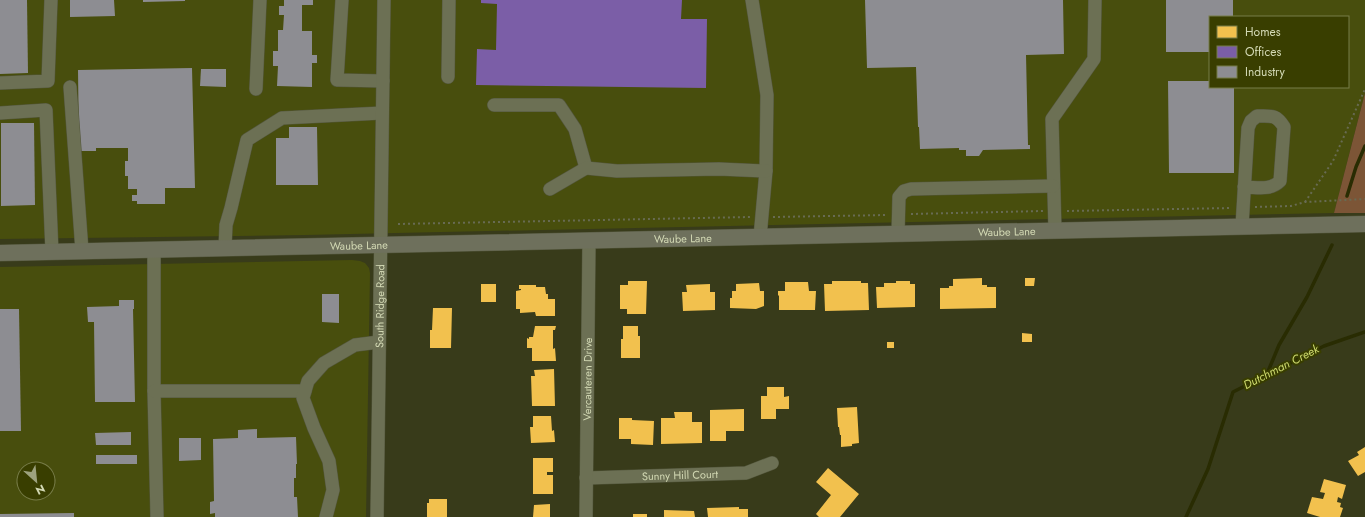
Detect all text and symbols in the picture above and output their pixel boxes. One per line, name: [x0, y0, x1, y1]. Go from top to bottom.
legend: [1209, 16, 1349, 88]
text: Homes: [1245, 23, 1281, 41]
text: Offices: [1245, 43, 1281, 61]
text: Industry: [1245, 63, 1286, 81]
street label: Waube Lane: [978, 223, 1036, 240]
street label: Waube Lane: [654, 230, 712, 247]
street label: Waube Lane: [330, 237, 388, 254]
street label: South Ridge Road: [371, 264, 388, 348]
street label: Vercauteren Drive: [579, 337, 596, 421]
water label: Dutchman Creek: [1240, 340, 1323, 394]
north arrow: [16, 461, 56, 501]
street label: Sunny Hill Court: [642, 466, 719, 484]
text: N: [33, 481, 48, 499]

